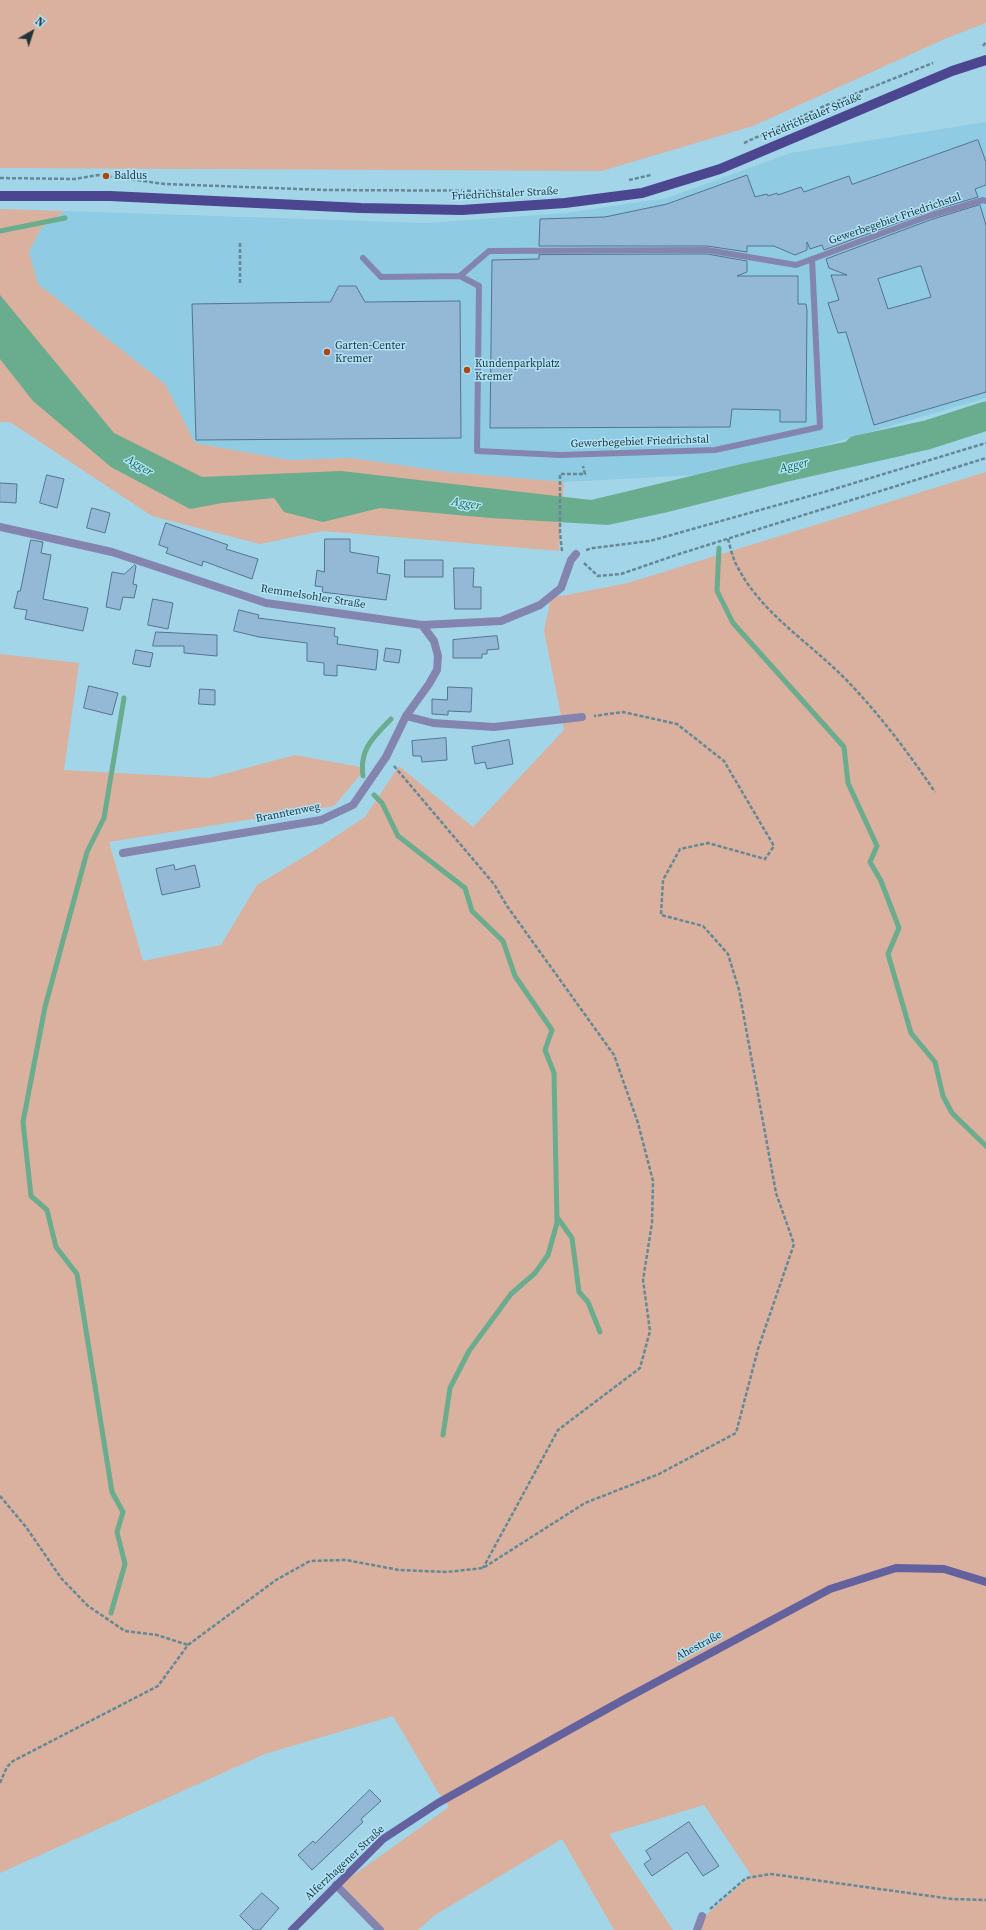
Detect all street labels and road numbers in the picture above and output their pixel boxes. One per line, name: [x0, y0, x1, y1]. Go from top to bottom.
street label: Friedrichstaler Straße: [760, 90, 864, 144]
street label: Friedrichstaler Straße: [451, 185, 559, 203]
street label: Gewerbegebiet Friedrichstal: [827, 190, 963, 248]
street label: Gewerbegebiet Friedrichstal: [570, 433, 710, 451]
street label: Remmelsohler Straße: [260, 582, 366, 612]
street label: Branntenweg: [255, 800, 321, 826]
street label: Ahestraße: [674, 1628, 724, 1664]
street label: Alferzhagener Straße: [303, 1823, 387, 1903]

